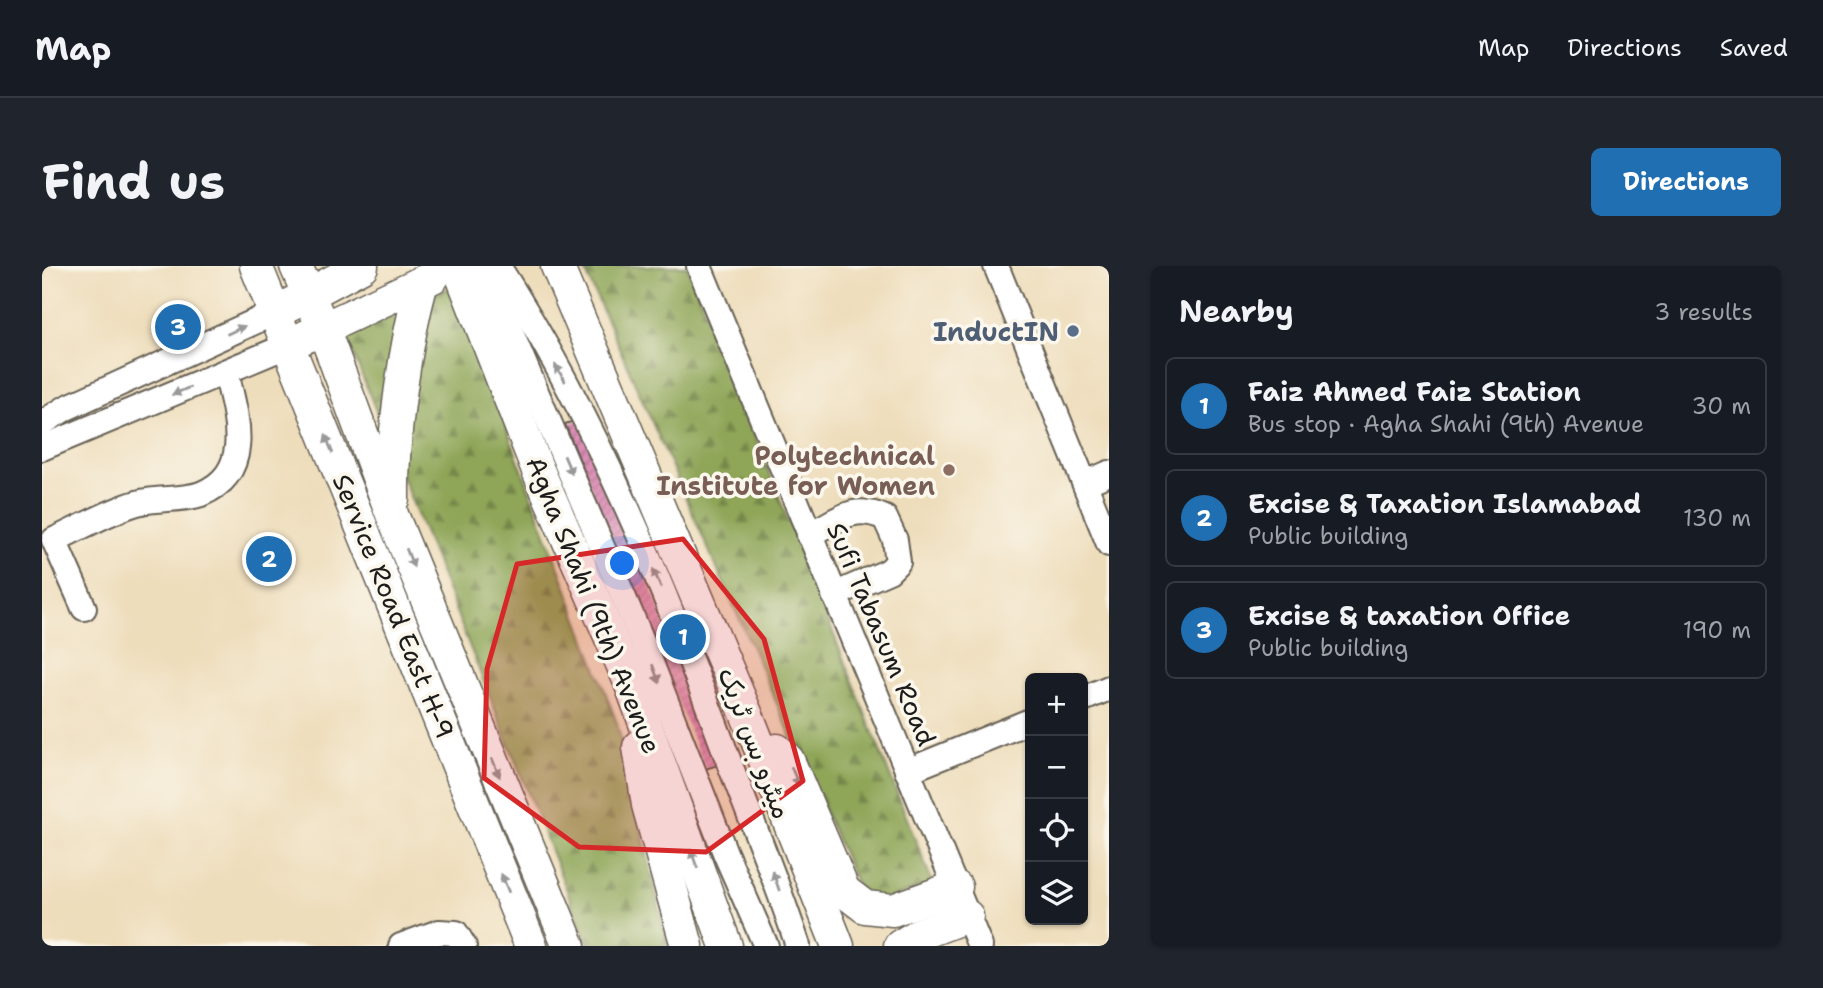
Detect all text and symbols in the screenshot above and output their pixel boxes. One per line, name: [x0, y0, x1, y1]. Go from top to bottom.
text: Map: [35, 26, 111, 71]
text: Map: [1478, 32, 1529, 64]
text: Directions: [1567, 32, 1682, 64]
text: Saved: [1720, 32, 1788, 64]
button: Directions: [1591, 148, 1781, 216]
text: Find us: [42, 149, 225, 215]
text: Nearby: [1179, 291, 1294, 332]
text: 3 results: [1654, 297, 1753, 327]
pin: 3: [155, 301, 201, 353]
place label: InductIN: [933, 314, 1059, 349]
marker: InductIN: [1065, 323, 1081, 339]
one-way arrow: [226, 324, 246, 336]
one-way arrow: [555, 363, 567, 383]
text: Faiz Ahmed Faiz Station: [1248, 374, 1581, 409]
one-way arrow: [170, 386, 191, 397]
text: 1: [1199, 391, 1209, 421]
text: 30 m: [1692, 391, 1751, 421]
text: Bus stop · Agha Shahi (9th) Avenue: [1248, 409, 1644, 439]
one-way arrow: [323, 434, 334, 455]
place label: Polytechnical Institute for Women: [656, 438, 935, 503]
street label: Agha Shahi (9th) Avenue: [518, 451, 670, 759]
one-way arrow: [563, 454, 574, 475]
marker: Polytechnical Institute for Women: [941, 462, 957, 478]
street label: Service Road East H-9: [325, 469, 463, 743]
text: Excise & Taxation Islamabad: [1248, 486, 1641, 521]
text: 2: [1196, 503, 1212, 533]
text: 130 m: [1683, 503, 1751, 533]
street label: Sufi Tabasum Road: [819, 517, 945, 751]
text: Public building: [1248, 521, 1408, 551]
pin: 2: [246, 533, 292, 585]
your location: [605, 546, 639, 580]
one-way arrow: [404, 547, 415, 568]
one-way arrow: [652, 568, 663, 589]
text: Excise & taxation Office: [1248, 598, 1570, 633]
pin: 1: [660, 611, 706, 663]
text: 3: [1196, 615, 1212, 645]
text: 190 m: [1683, 615, 1751, 645]
text: Public building: [1248, 633, 1408, 663]
street label: میٹرو بس ٹریک: [710, 662, 800, 824]
one-way arrow: [650, 664, 661, 685]
map controls: [1025, 673, 1088, 925]
button: +: [1025, 673, 1088, 736]
button: −: [1025, 736, 1088, 799]
one-way arrow: [490, 758, 502, 778]
one-way arrow: [789, 766, 800, 787]
button: locate: [1025, 799, 1088, 862]
one-way arrow: [689, 848, 700, 869]
button: layers: [1025, 862, 1088, 925]
one-way arrow: [770, 871, 781, 892]
one-way arrow: [500, 872, 511, 893]

